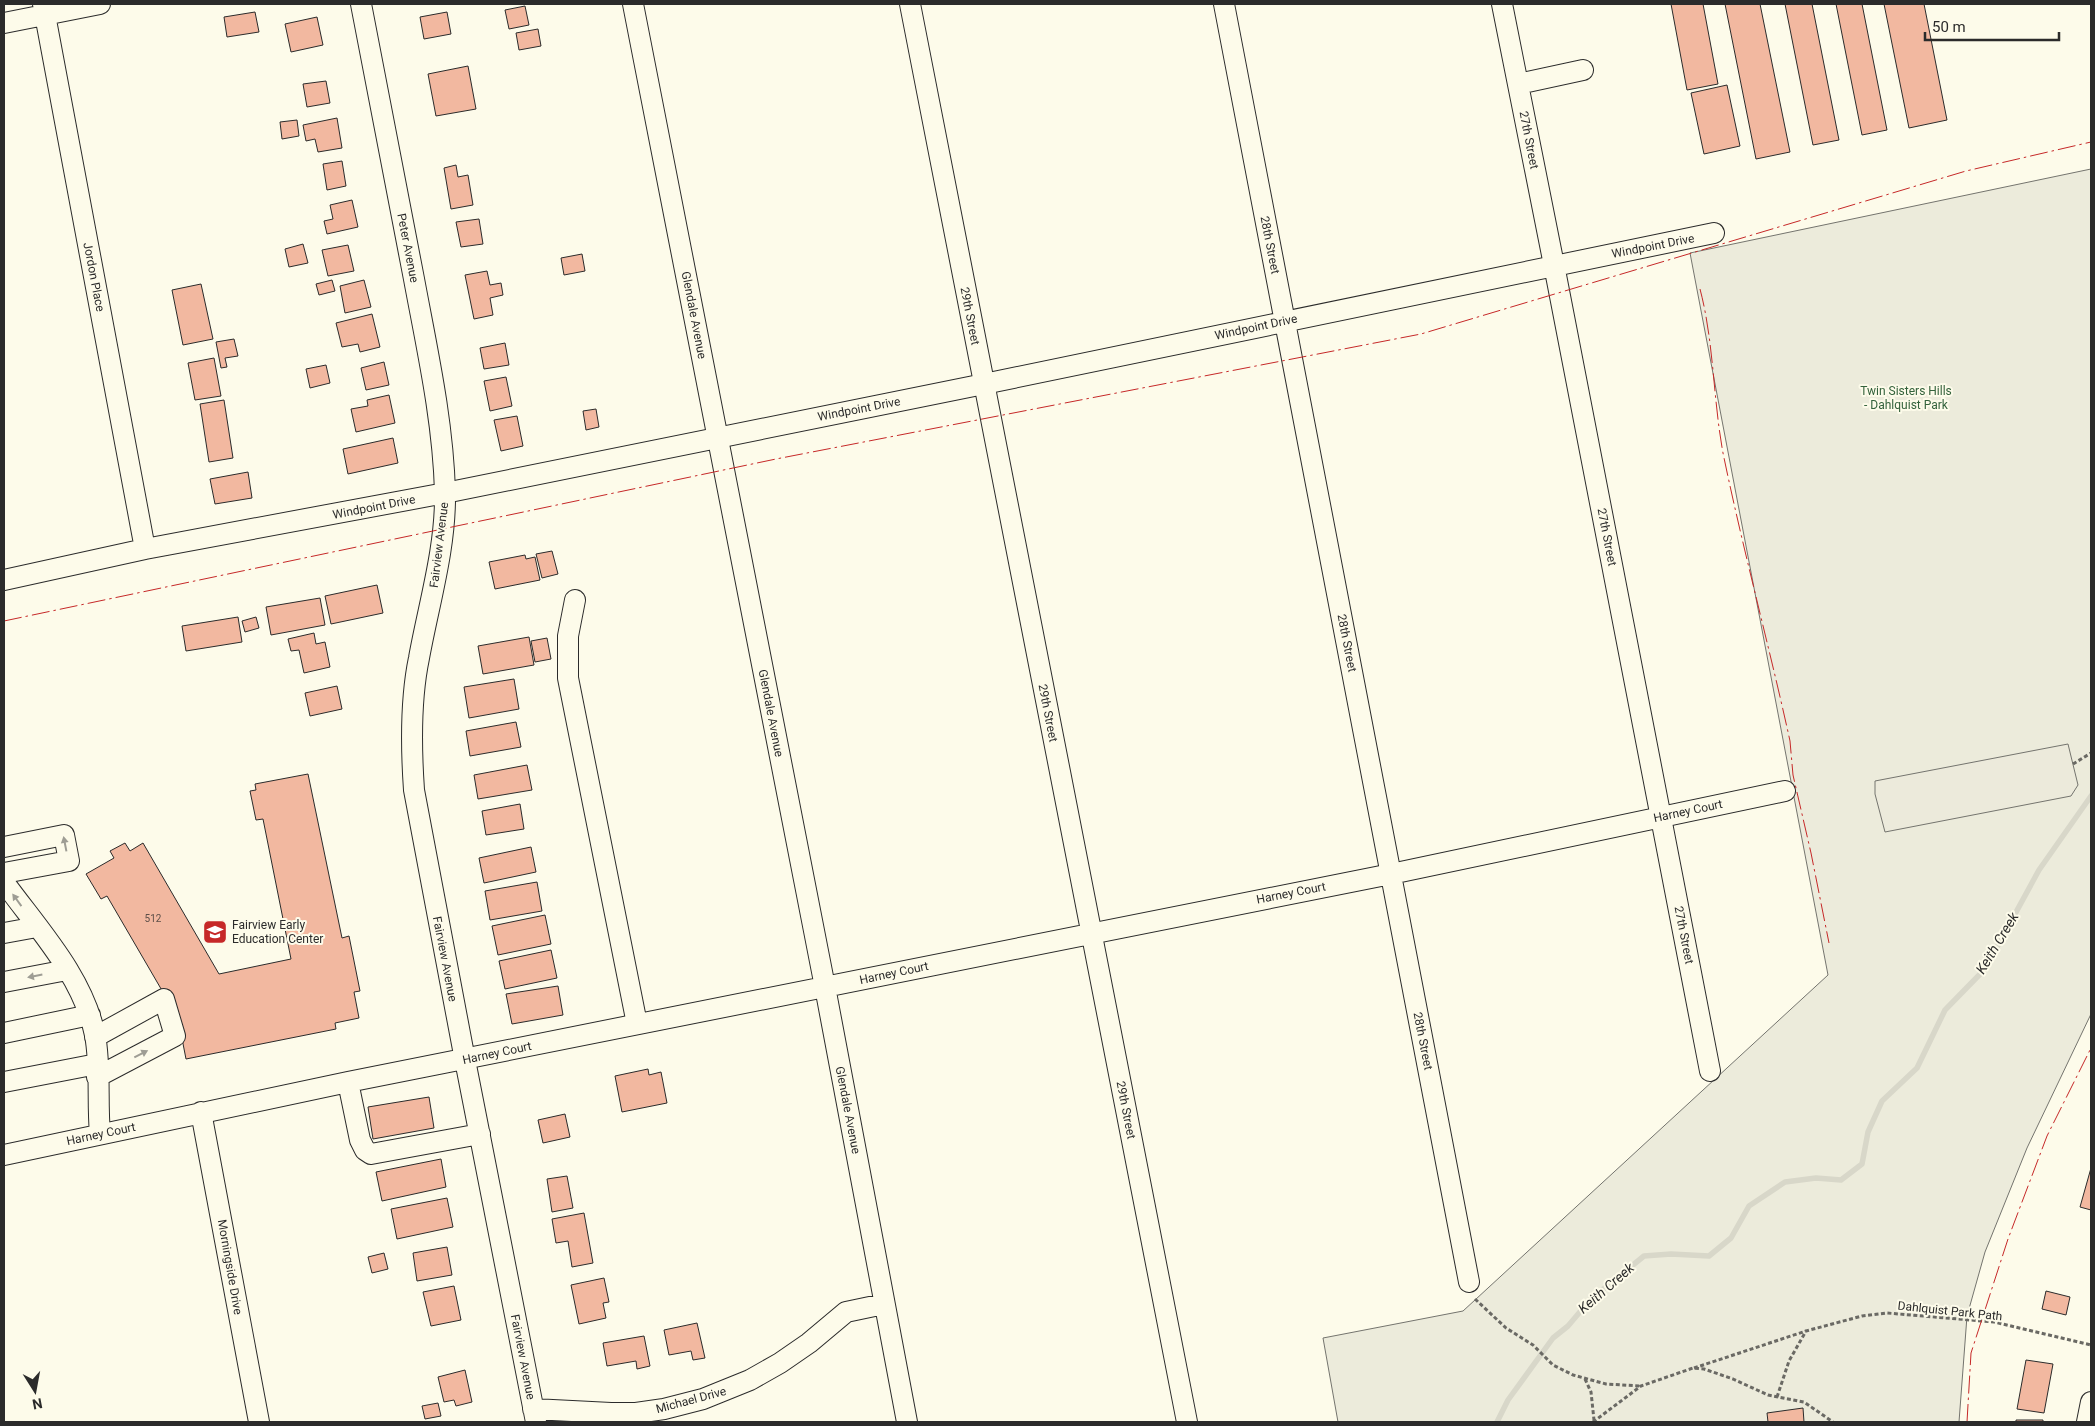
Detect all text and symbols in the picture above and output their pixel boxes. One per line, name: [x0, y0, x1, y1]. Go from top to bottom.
scale bar: [1925, 10, 2059, 42]
text: 50 m: [1932, 18, 1966, 36]
street label: 27th Street: [1517, 110, 1541, 170]
street label: Peter Avenue: [394, 212, 422, 284]
street label: 28th Street: [1258, 215, 1282, 275]
street label: Windpoint Drive: [1610, 231, 1696, 261]
street label: Jordon Place: [80, 241, 108, 313]
street label: Glendale Avenue: [679, 270, 709, 360]
street label: 29th Street: [958, 286, 982, 346]
street label: Windpoint Drive: [1213, 311, 1299, 343]
park label: Twin Sisters Hills - Dahlquist Park: [1860, 384, 1952, 412]
street label: Windpoint Drive: [816, 394, 902, 424]
street label: Windpoint Drive: [331, 492, 417, 522]
street label: Fairview Avenue: [427, 501, 451, 589]
street label: 27th Street: [1595, 507, 1619, 567]
street label: 28th Street: [1335, 613, 1359, 673]
street label: Glendale Avenue: [756, 668, 786, 758]
street label: 29th Street: [1036, 683, 1060, 743]
street label: Harney Court: [1652, 797, 1724, 825]
one-way arrow: [61, 835, 69, 851]
street label: Harney Court: [1255, 879, 1327, 907]
one-way arrow: [12, 893, 22, 907]
street label: 27th Street: [1672, 905, 1696, 965]
water label: Keith Creek: [1972, 908, 2022, 977]
house number: 512: [145, 913, 162, 924]
street label: Fairview Avenue: [430, 915, 460, 1003]
place label: Fairview Early Education Center: [232, 918, 323, 946]
school or university icon: Fairview Early Education Center: [202, 919, 228, 945]
street label: Harney Court: [858, 959, 930, 987]
one-way arrow: [27, 973, 43, 981]
street label: 28th Street: [1411, 1011, 1435, 1071]
street label: Harney Court: [461, 1039, 533, 1067]
one-way arrow: [133, 1050, 148, 1058]
street label: Glendale Avenue: [833, 1065, 863, 1155]
street label: 29th Street: [1114, 1080, 1138, 1140]
street label: Harney Court: [65, 1120, 137, 1148]
street label: Morningside Drive: [215, 1218, 245, 1316]
water label: Keith Creek: [1575, 1259, 1638, 1317]
street label: Dahlquist Park Path: [1897, 1299, 2003, 1323]
street label: Fairview Avenue: [508, 1313, 538, 1401]
north arrow: [10, 1366, 60, 1416]
street label: Michael Drive: [654, 1384, 728, 1416]
text: N: [31, 1395, 44, 1413]

